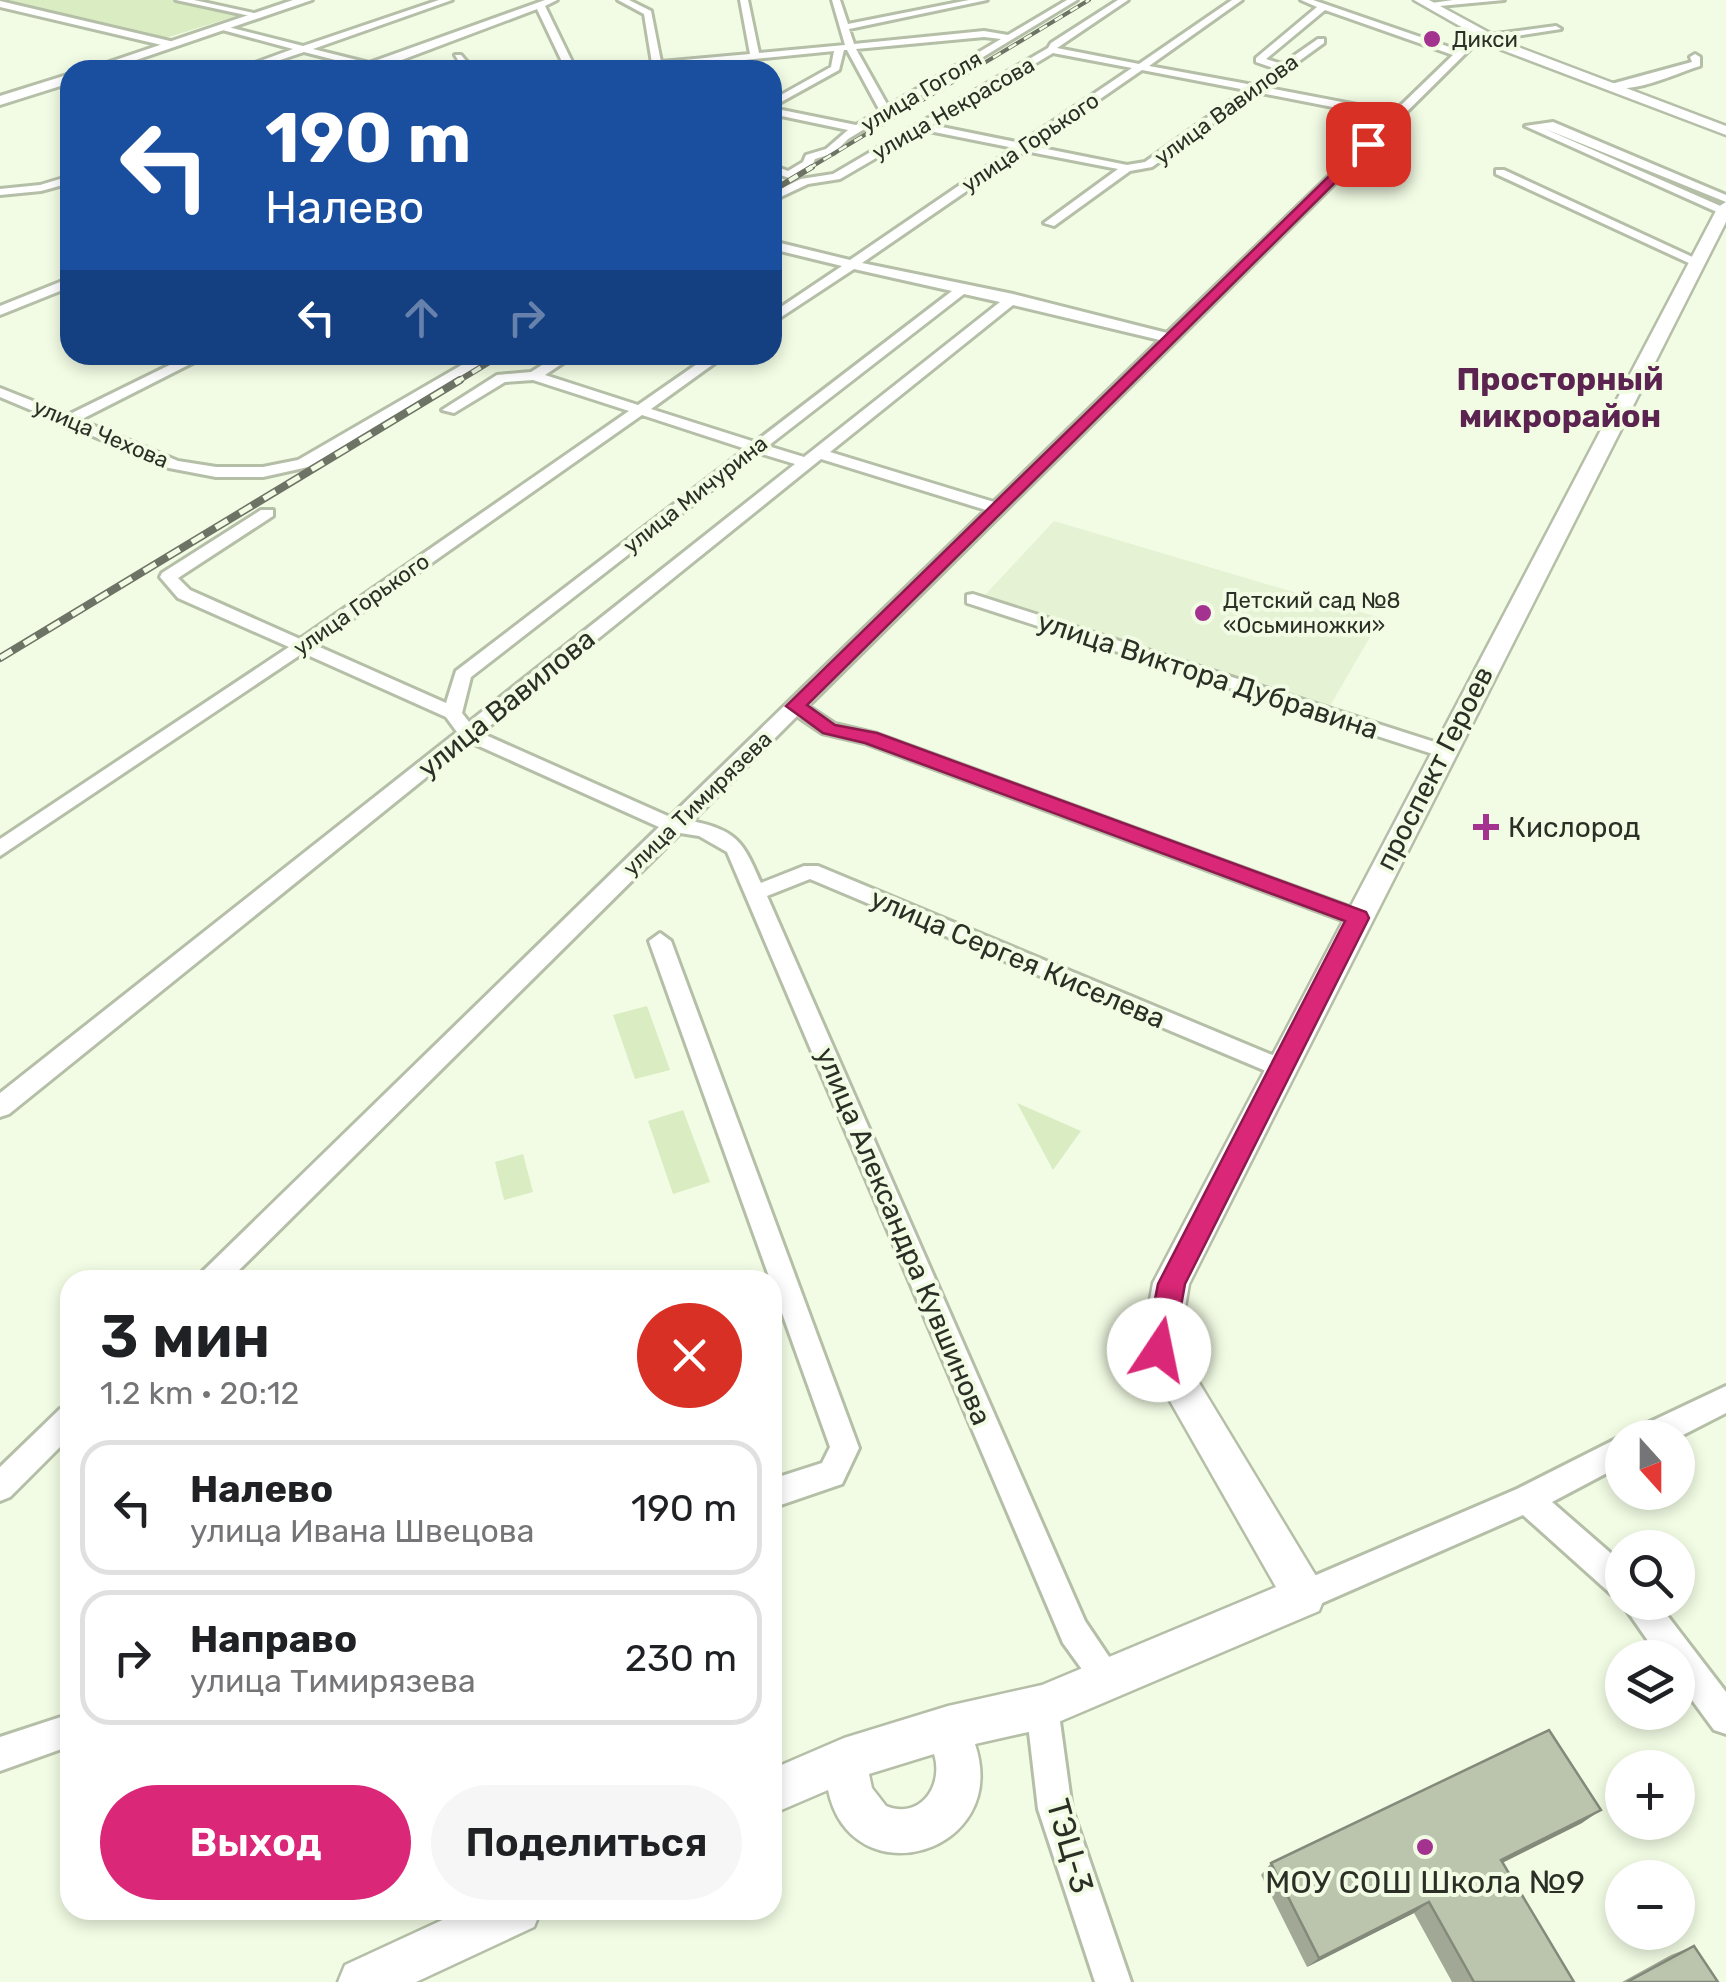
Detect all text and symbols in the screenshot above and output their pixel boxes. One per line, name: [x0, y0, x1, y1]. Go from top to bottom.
place label: Дикси: [1452, 26, 1518, 53]
marker: Дикси: [1421, 28, 1443, 50]
street label: улица Гоголя: [856, 45, 987, 138]
street label: улица Вавилова: [1149, 48, 1303, 171]
street label: улица Некрасова: [867, 51, 1039, 166]
street label: улица Горького: [956, 87, 1104, 198]
text: 190 m: [265, 97, 471, 180]
icon: left: [100, 100, 230, 230]
pin: [1326, 102, 1411, 187]
icon: arrive: [1341, 117, 1396, 172]
text: Налево: [265, 181, 424, 234]
icon: left: [289, 290, 344, 345]
icon: ahead: [394, 290, 449, 345]
icon: right: [499, 290, 554, 345]
district label: Просторный микрорайон: [1457, 360, 1663, 435]
street label: улица Чехова: [29, 393, 173, 474]
street label: улица Мичурина: [618, 430, 773, 559]
street label: улица Горького: [288, 547, 435, 661]
place label: Детский сад №8 «Осьминожки»: [1223, 587, 1401, 639]
marker: Детский сад №8 «Осьминожки»: [1192, 602, 1214, 624]
street label: улица Виктора Дубравина: [1033, 605, 1382, 746]
street label: улица Вавилова: [411, 622, 601, 785]
street label: проспект Героев: [1369, 661, 1500, 876]
street label: улица Тимирязева: [617, 725, 777, 881]
place label: Кислород: [1508, 811, 1640, 844]
marker: Кислород: [1473, 814, 1499, 840]
street label: улица Сергея Киселева: [865, 881, 1170, 1036]
street label: улица Александра Кувшинова: [809, 1042, 998, 1430]
position arrow: [1107, 1298, 1211, 1402]
text: 3 мин: [100, 1301, 270, 1372]
button: close: [637, 1303, 742, 1408]
text: 1.2 km · 20:12: [100, 1374, 299, 1412]
north arrow: [1605, 1420, 1695, 1510]
map controls: [1605, 1420, 1695, 1950]
text: Налево: [190, 1466, 333, 1512]
icon: left: [105, 1480, 160, 1535]
text: 190 m: [631, 1485, 737, 1531]
text: улица Ивана Швецова: [190, 1512, 535, 1550]
button: search: [1605, 1530, 1695, 1620]
text: Направо: [190, 1616, 357, 1662]
icon: right: [105, 1630, 160, 1685]
text: 230 m: [625, 1635, 737, 1681]
button: layers: [1605, 1640, 1695, 1730]
text: улица Тимирязева: [190, 1662, 476, 1700]
button: +: [1605, 1750, 1695, 1840]
button: Выход: [100, 1785, 411, 1900]
button: Поделиться: [431, 1785, 742, 1900]
street label: ТЭЦ-3: [1038, 1795, 1102, 1897]
marker: МОУ СОШ Школа №9: [1414, 1836, 1436, 1858]
button: −: [1605, 1860, 1695, 1950]
place label: МОУ СОШ Школа №9: [1265, 1863, 1585, 1901]

